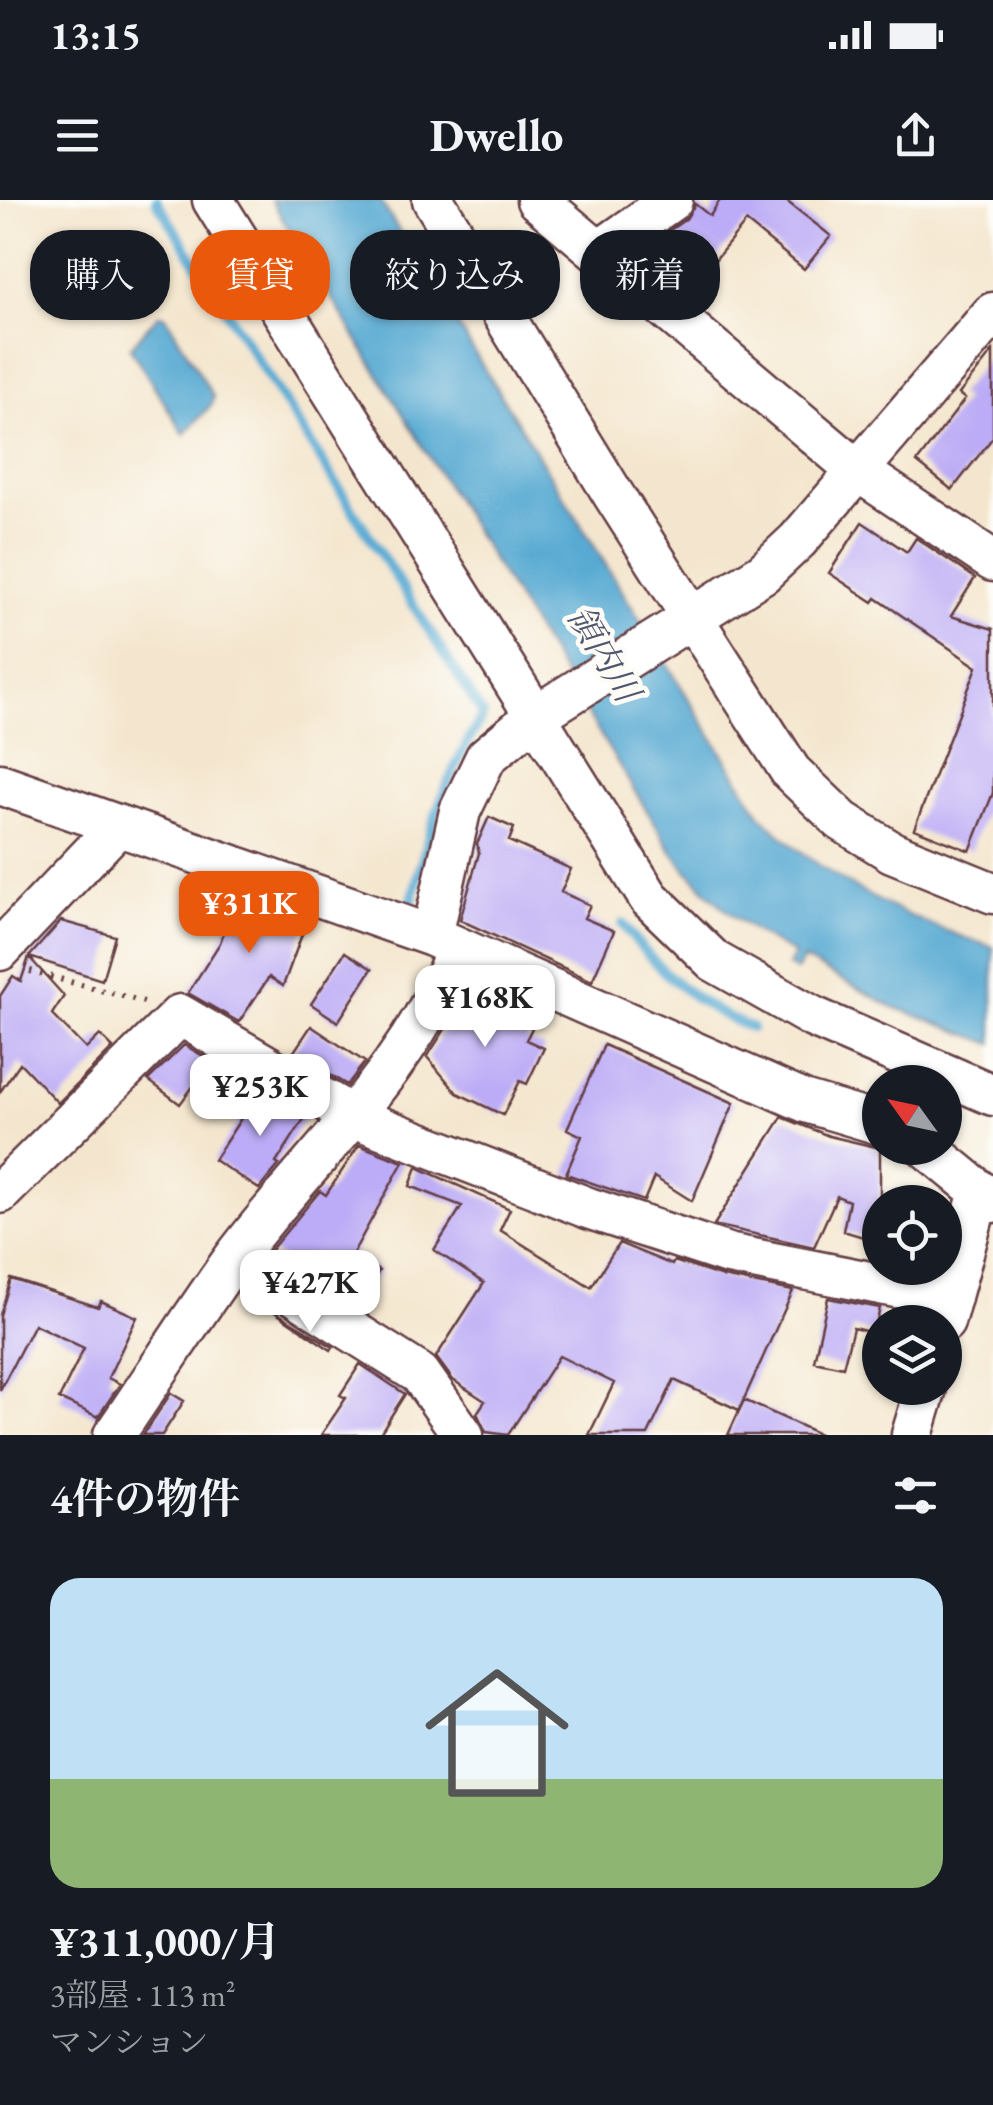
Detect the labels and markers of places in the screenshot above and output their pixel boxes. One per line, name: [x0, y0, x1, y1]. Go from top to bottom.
pin: ¥311K: [179, 871, 319, 956]
pin: ¥168K: [415, 965, 555, 1050]
pin: ¥253K: [190, 1054, 330, 1139]
pin: ¥427K: [240, 1250, 380, 1335]

